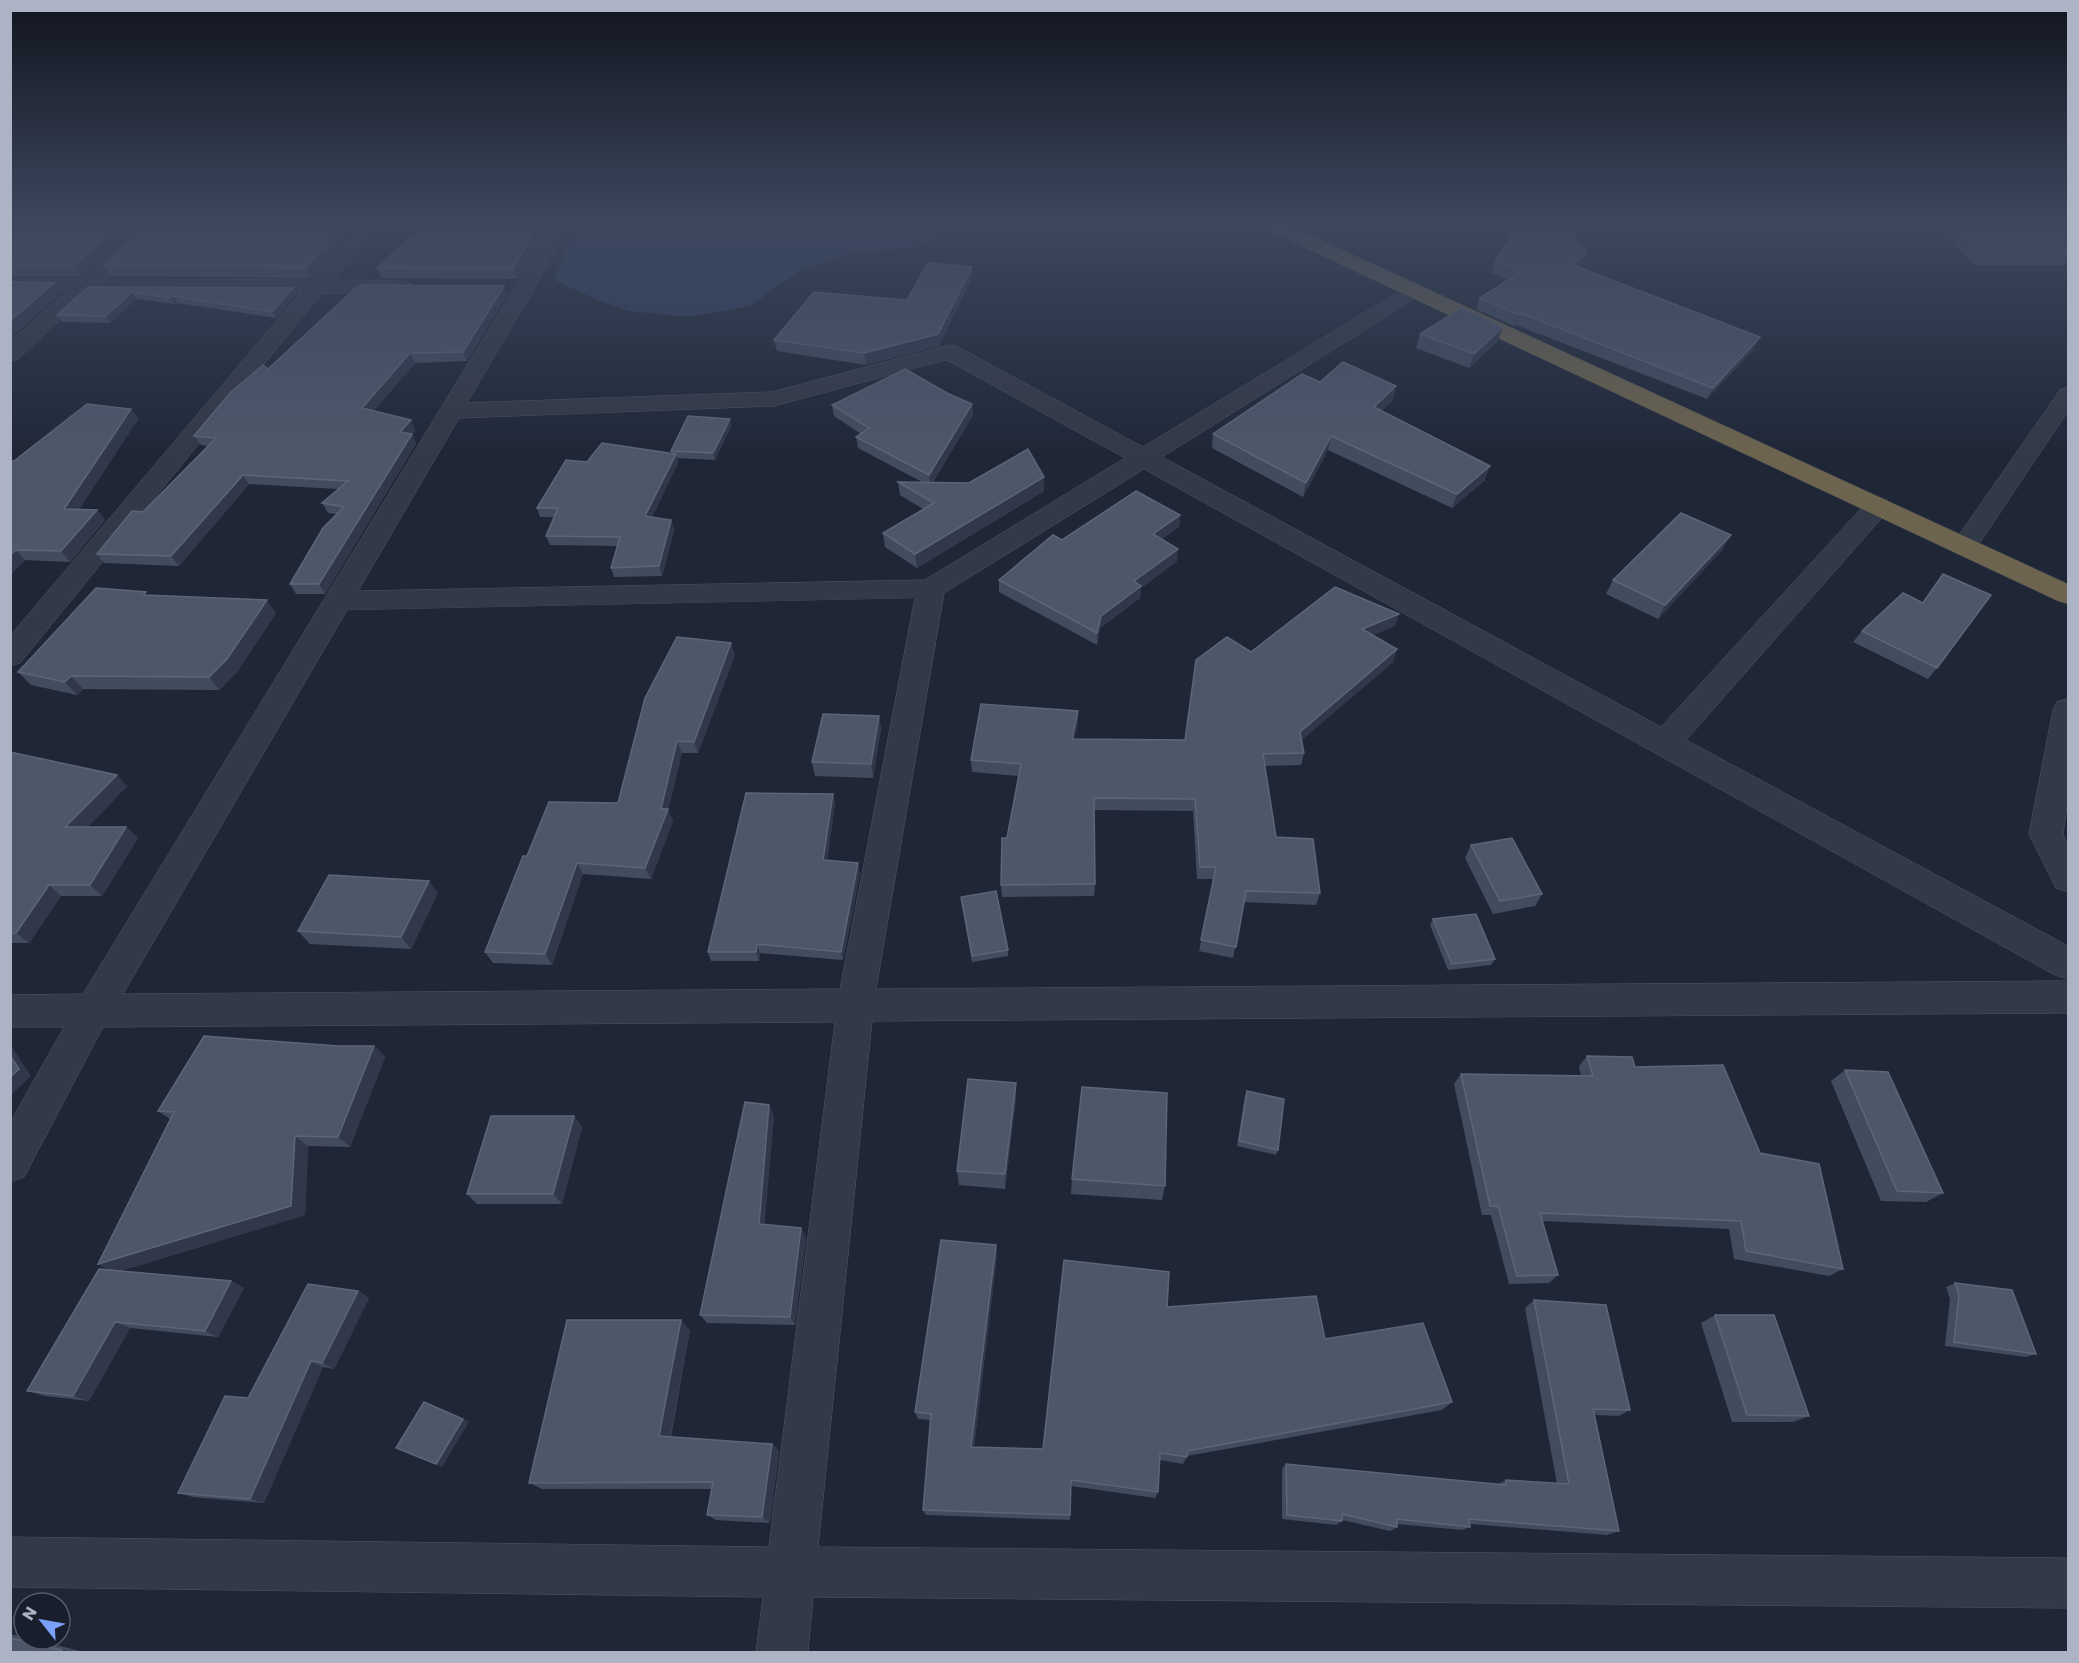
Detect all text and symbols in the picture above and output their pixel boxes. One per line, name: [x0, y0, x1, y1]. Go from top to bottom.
north arrow: [12, 1591, 72, 1651]
text: N: [17, 1602, 43, 1625]

